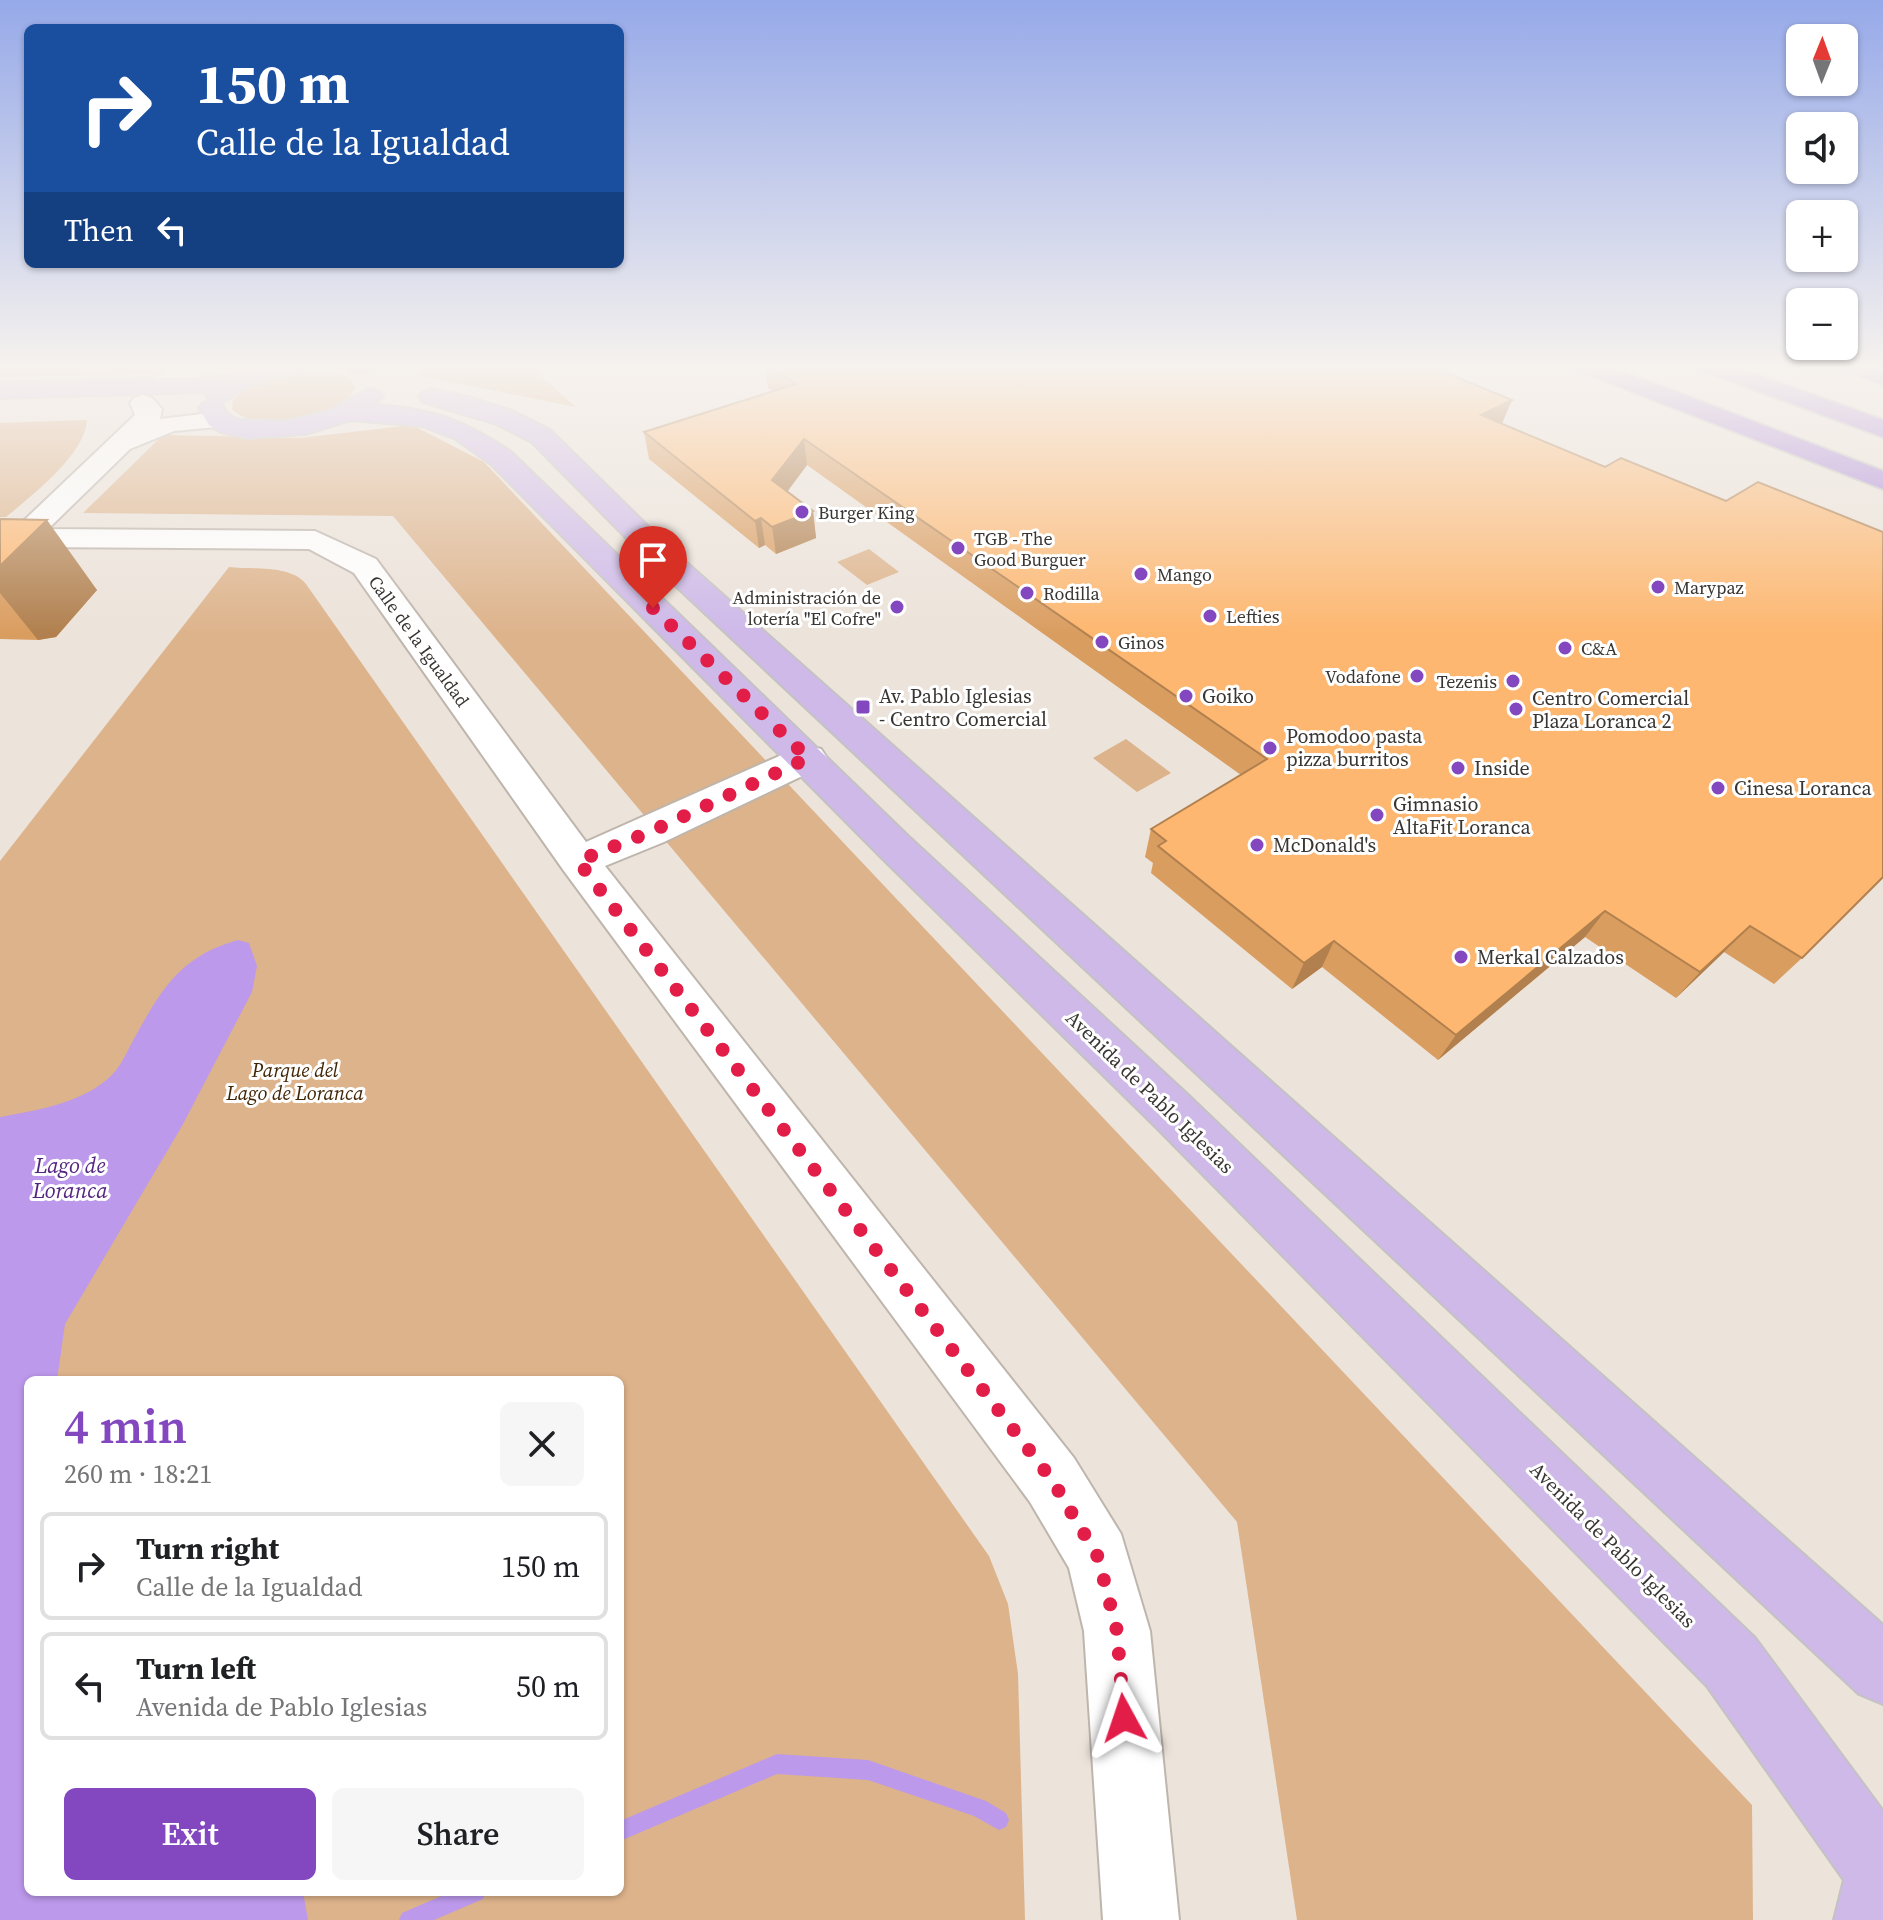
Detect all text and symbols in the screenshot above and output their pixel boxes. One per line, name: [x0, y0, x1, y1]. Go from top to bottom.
north arrow: [1786, 24, 1858, 96]
map controls: [1786, 24, 1858, 360]
text: 150 m: [196, 45, 350, 122]
icon: right: [64, 56, 168, 160]
button: sound: [1786, 112, 1858, 184]
text: Calle de la Igualdad: [196, 118, 510, 167]
button: +: [1786, 200, 1858, 272]
icon: left: [150, 208, 194, 252]
text: Then: [64, 210, 134, 251]
button: −: [1786, 288, 1858, 360]
place label: Burger King: [818, 500, 915, 525]
marker: Burger King: [793, 503, 811, 521]
pin: [619, 526, 687, 608]
place label: TGB - The Good Burguer: [974, 526, 1086, 572]
icon: arrive: [631, 538, 675, 582]
marker: TGB - The Good Burguer: [949, 539, 967, 557]
place label: Mango: [1157, 562, 1212, 587]
marker: Mango: [1132, 565, 1150, 583]
street label: Calle de la Igualdad: [363, 570, 475, 712]
place label: Marypaz: [1674, 575, 1744, 600]
marker: Marypaz: [1649, 578, 1667, 596]
place label: Rodilla: [1043, 581, 1101, 606]
marker: Rodilla: [1018, 584, 1036, 602]
place label: Administración de lotería "El Cofre": [733, 585, 881, 631]
marker: Administración de lotería "El Cofre": [888, 598, 906, 616]
place label: Lefties: [1226, 604, 1280, 629]
marker: Lefties: [1201, 607, 1219, 625]
place label: Ginos: [1118, 630, 1164, 655]
marker: Ginos: [1093, 633, 1111, 651]
place label: C&A: [1581, 636, 1617, 661]
marker: C&A: [1556, 639, 1574, 657]
place label: Vodafone: [1325, 664, 1401, 689]
marker: Vodafone: [1408, 667, 1426, 685]
place label: Tezenis: [1437, 669, 1497, 694]
marker: Tezenis: [1504, 672, 1522, 690]
place label: Av. Pablo Iglesias - Centro Comercial: [879, 682, 1047, 733]
place label: Goiko: [1202, 682, 1254, 710]
place label: Centro Comercial Plaza Loranca 2: [1532, 684, 1689, 735]
marker: Goiko: [1177, 687, 1195, 705]
marker: Av. Pablo Iglesias - Centro Comercial: [854, 698, 872, 716]
marker: Centro Comercial Plaza Loranca 2: [1507, 700, 1525, 718]
place label: Pomodoo pasta pizza burritos: [1286, 722, 1423, 773]
marker: Pomodoo pasta pizza burritos: [1261, 739, 1279, 757]
place label: Inside: [1474, 754, 1530, 782]
marker: Inside: [1449, 759, 1467, 777]
place label: Cinesa Loranca: [1734, 774, 1873, 802]
marker: Cinesa Loranca: [1709, 779, 1727, 797]
place label: Gimnasio AltaFit Loranca: [1393, 790, 1531, 841]
marker: Gimnasio AltaFit Loranca: [1368, 806, 1386, 824]
place label: McDonald's: [1273, 831, 1376, 859]
marker: McDonald's: [1248, 836, 1266, 854]
place label: Merkal Calzados: [1477, 943, 1624, 971]
marker: Merkal Calzados: [1452, 948, 1470, 966]
street label: Avenida de Pablo Iglesias: [1060, 1004, 1240, 1180]
park label: Parque del Lago de Loranca: [225, 1056, 364, 1107]
water label: Lago de Loranca: [31, 1150, 108, 1205]
text: 4 min: [64, 1393, 187, 1459]
button: close: [500, 1402, 584, 1486]
text: 260 m · 18:21: [64, 1456, 212, 1492]
street label: Avenida de Pablo Iglesias: [1524, 1456, 1702, 1634]
text: Turn right: [136, 1528, 279, 1569]
icon: right: [68, 1544, 112, 1588]
text: 150 m: [501, 1546, 580, 1587]
text: Calle de la Igualdad: [136, 1569, 363, 1605]
text: Turn left: [136, 1648, 256, 1689]
icon: left: [68, 1664, 112, 1708]
text: 50 m: [516, 1666, 580, 1707]
position arrow: [1082, 1676, 1166, 1760]
text: Avenida de Pablo Iglesias: [136, 1689, 427, 1725]
button: Exit: [64, 1788, 316, 1880]
button: Share: [332, 1788, 584, 1880]

